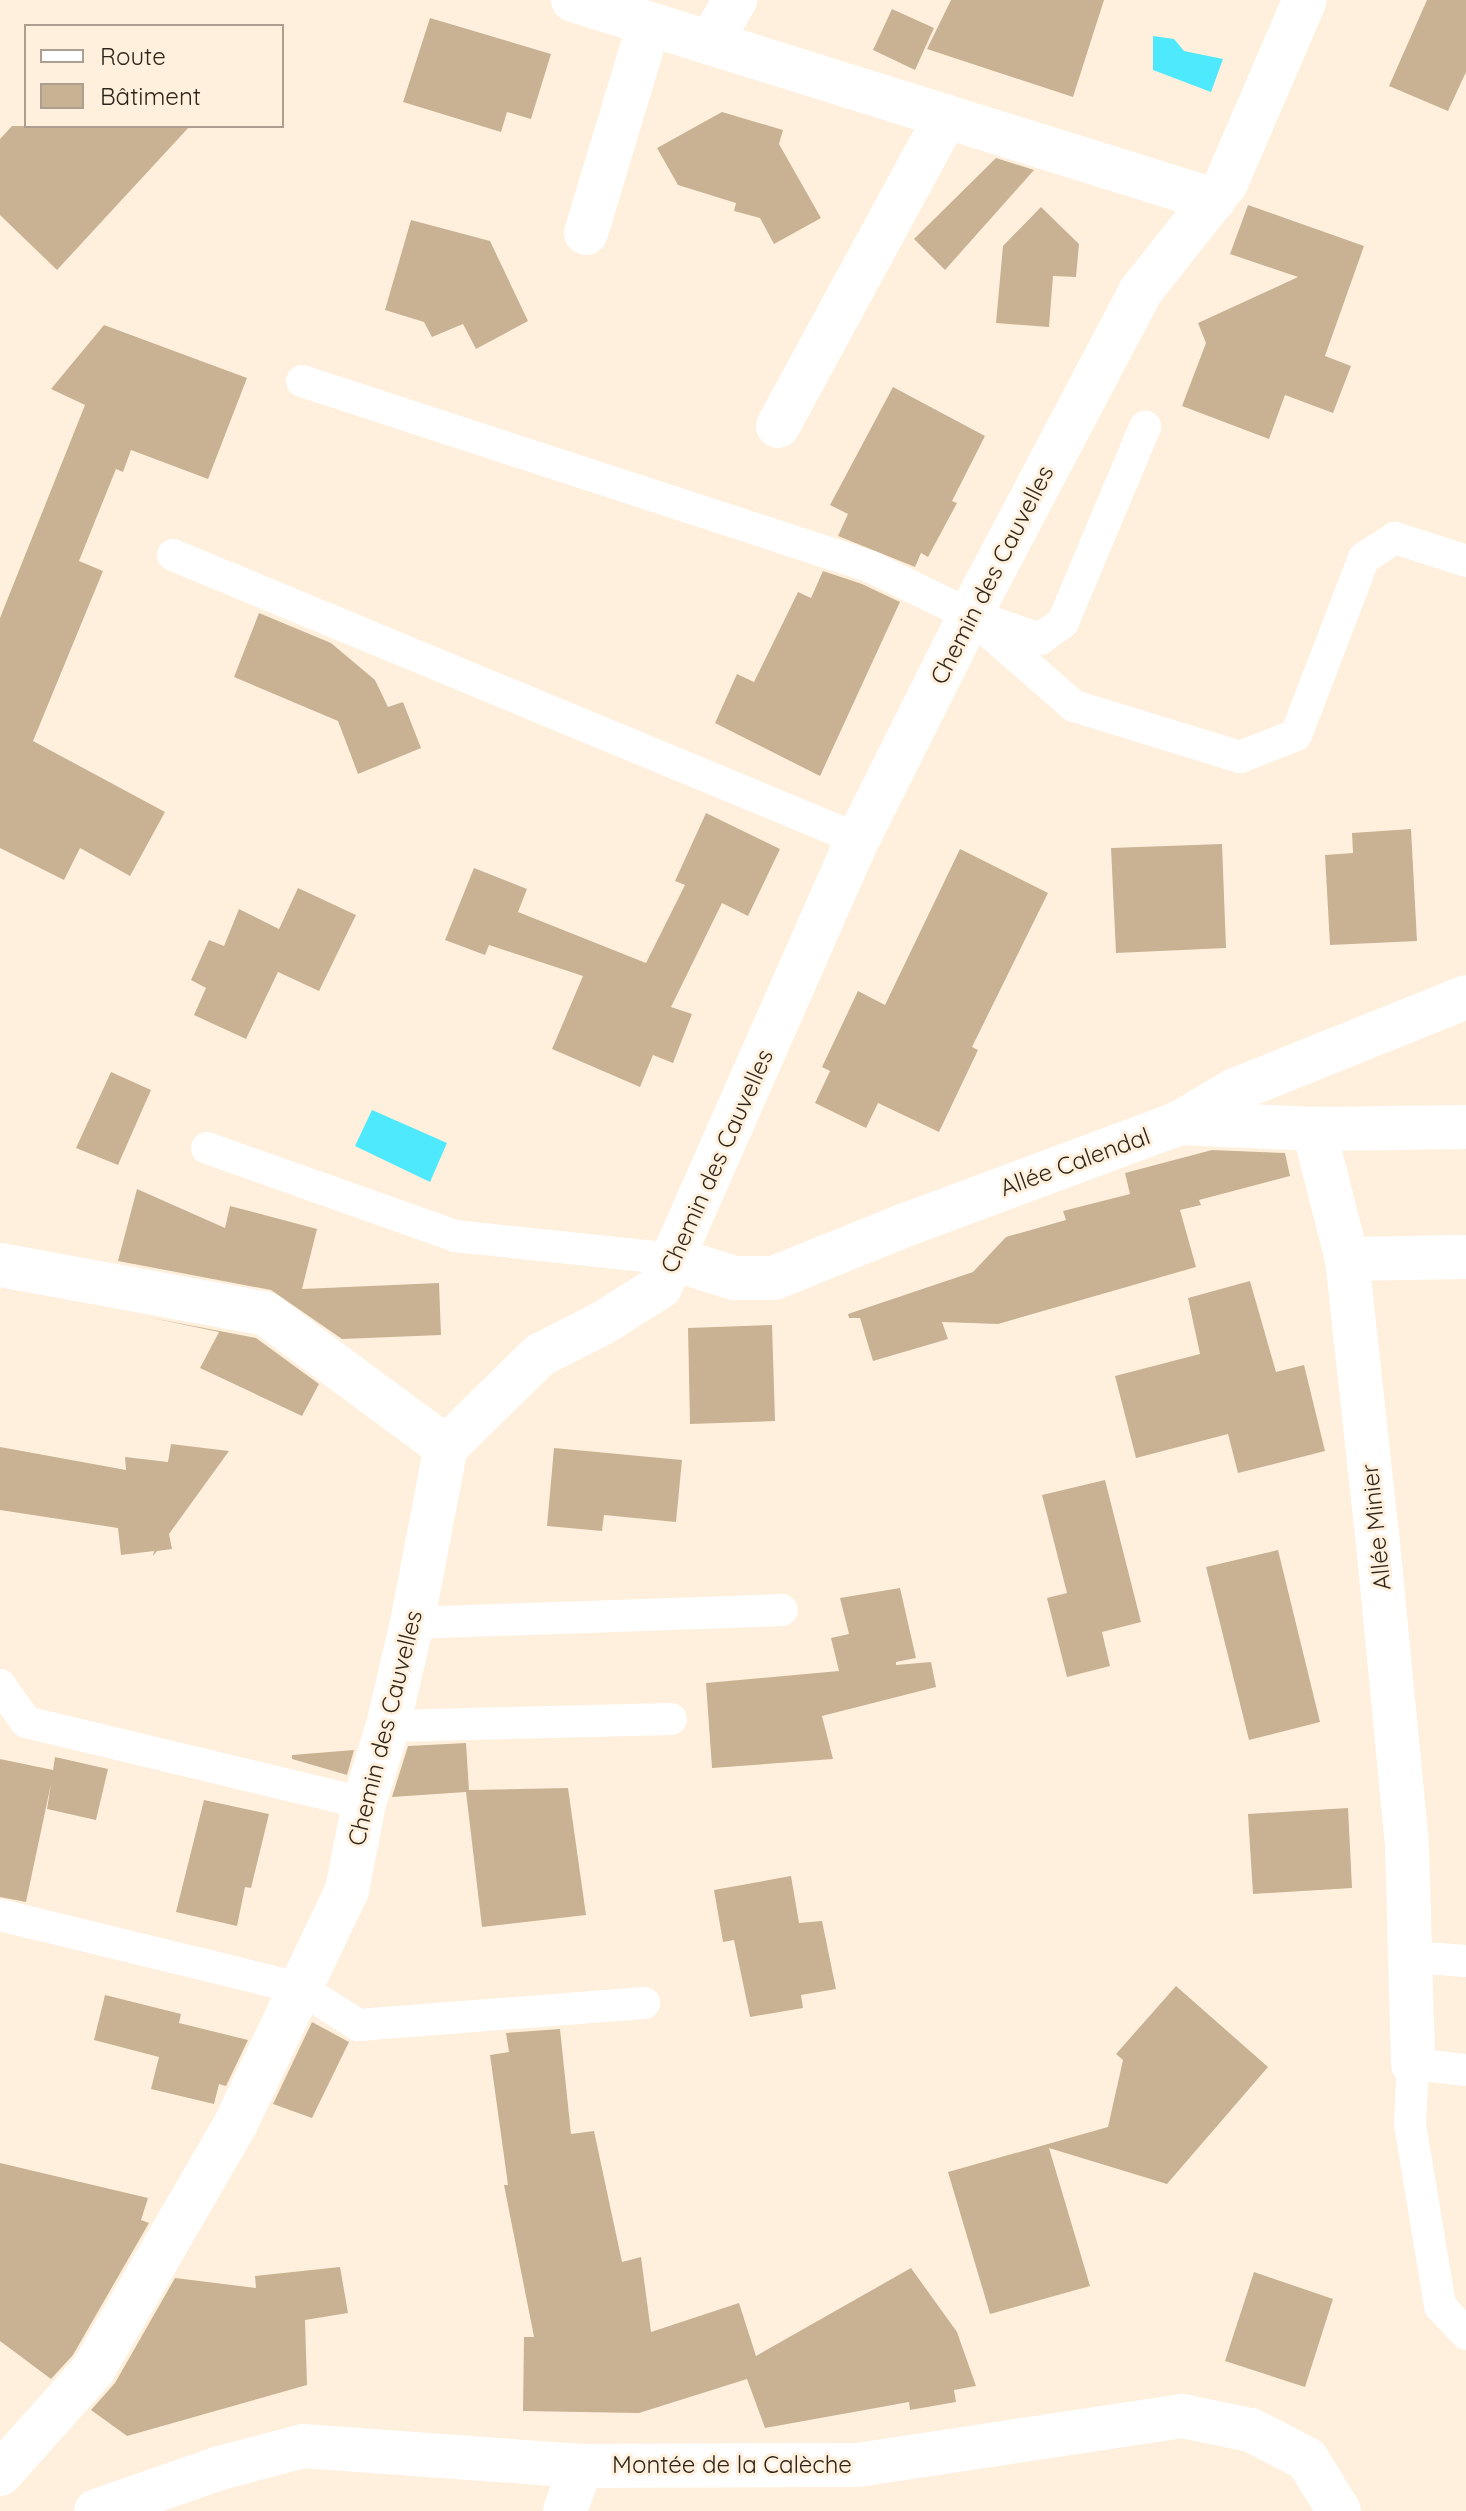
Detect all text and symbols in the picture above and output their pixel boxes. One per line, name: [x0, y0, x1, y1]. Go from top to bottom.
legend: [24, 24, 284, 128]
text: Route: [100, 41, 166, 71]
text: Bâtiment: [100, 81, 201, 111]
street label: Chemin des Cauvelles: [924, 461, 1060, 689]
street label: Chemin des Cauvelles: [655, 1045, 779, 1277]
street label: Allée Calendal: [996, 1122, 1154, 1202]
street label: Allée Minier: [1355, 1462, 1397, 1592]
street label: Chemin des Cauvelles: [342, 1607, 428, 1849]
street label: Montée de la Calèche: [612, 2451, 852, 2479]

